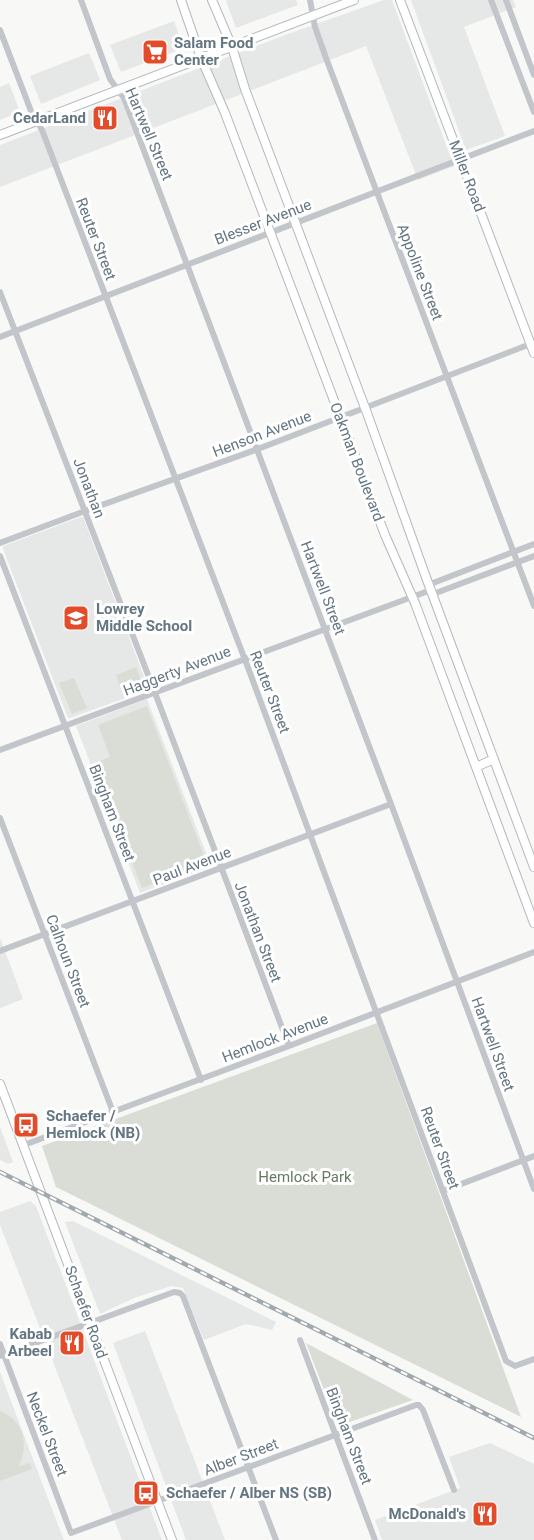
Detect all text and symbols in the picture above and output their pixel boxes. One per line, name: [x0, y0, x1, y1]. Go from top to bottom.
place label: Salam Food Center: [174, 34, 253, 69]
supermarket icon: Salam Food Center: [140, 37, 170, 67]
street label: Hartwell Street: [121, 85, 177, 183]
restaurant icon: CedarLand: [90, 103, 120, 133]
place label: CedarLand: [13, 109, 86, 127]
street label: Miller Road: [445, 138, 489, 214]
street label: Reuter Street: [72, 195, 120, 283]
street label: Blesser Avenue: [212, 195, 314, 249]
street label: Appoline Street: [393, 221, 447, 323]
street label: Oakman Boulevard: [326, 400, 388, 524]
street label: Henson Avenue: [210, 407, 314, 461]
street label: Jonathan: [69, 455, 109, 521]
street label: Hartwell Street: [297, 539, 349, 638]
place label: Lowrey Middle School: [96, 600, 192, 635]
school or university icon: Lowrey Middle School: [61, 603, 91, 633]
street label: Haggerty Avenue: [121, 642, 233, 700]
street label: Reuter Street: [246, 648, 294, 736]
street label: Bingham Street: [85, 762, 139, 864]
street label: Paul Avenue: [150, 843, 234, 889]
street label: Jonathan Street: [231, 879, 285, 985]
street label: Calhoun Street: [42, 912, 94, 1010]
street label: Hartwell Street: [468, 994, 518, 1094]
street label: Hemlock Avenue: [219, 1009, 331, 1067]
street label: Reuter Street: [417, 1104, 463, 1192]
place label: Schaefer / Hemlock (NB): [46, 1107, 140, 1142]
bus stop icon: Schaefer / Hemlock (NB): [11, 1110, 41, 1140]
park label: Hemlock Park: [258, 1168, 352, 1186]
street label: Schaefer Road: [61, 1263, 111, 1361]
place label: Kabab Arbeel: [8, 1325, 52, 1360]
restaurant icon: Kabab Arbeel: [57, 1328, 87, 1358]
street label: Bingham Street: [322, 1385, 376, 1487]
street label: Neckel Street: [23, 1389, 71, 1479]
street label: Alber Street: [201, 1435, 281, 1479]
bus stop icon: Schaefer / Alber NS (SB): [131, 1478, 161, 1508]
place label: Schaefer / Alber NS (SB): [166, 1484, 332, 1502]
restaurant icon: McDonald's: [470, 1499, 500, 1529]
place label: McDonald's: [389, 1505, 466, 1523]

